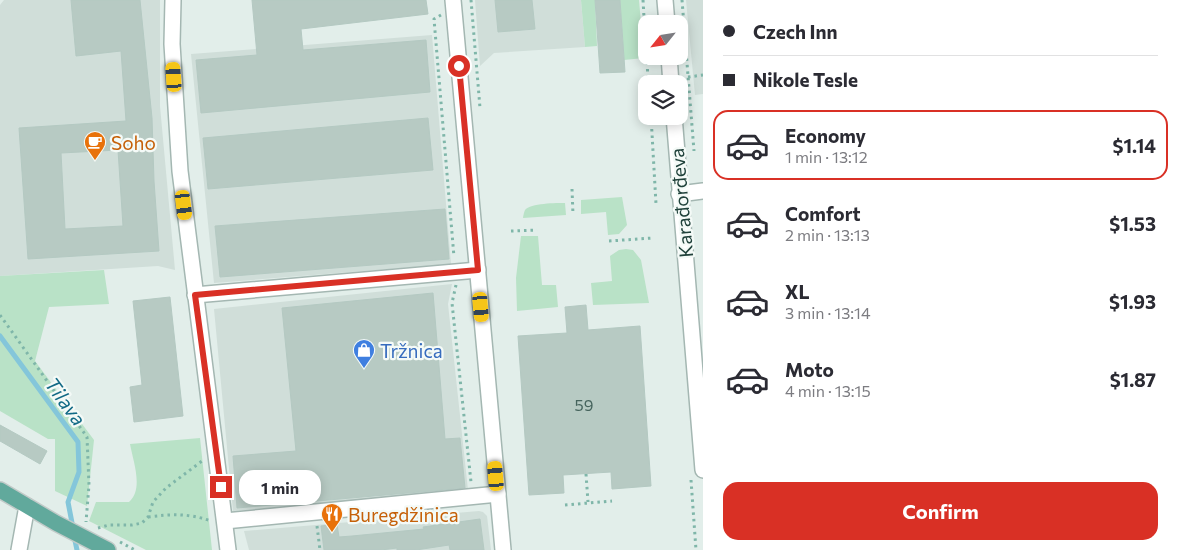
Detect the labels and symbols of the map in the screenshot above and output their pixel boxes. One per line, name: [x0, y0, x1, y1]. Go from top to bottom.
north arrow: [638, 15, 688, 65]
route start: [448, 55, 470, 77]
car: [165, 62, 182, 92]
cafe icon: Soho: [83, 130, 107, 161]
place label: Soho: [111, 131, 156, 154]
street label: Karađorđeva: [665, 147, 697, 259]
car: [174, 189, 193, 221]
car: [472, 291, 489, 323]
shop icon: Tržnica: [352, 338, 376, 369]
place label: Tržnica: [380, 339, 443, 362]
water label: Tilava: [41, 372, 91, 430]
house number: 59: [575, 395, 593, 414]
car: [487, 460, 504, 492]
callout: 1 min: [238, 470, 321, 504]
route end: [210, 476, 232, 498]
restaurant icon: Buregdžinica: [320, 502, 344, 533]
place label: Buregdžinica: [348, 503, 459, 526]

